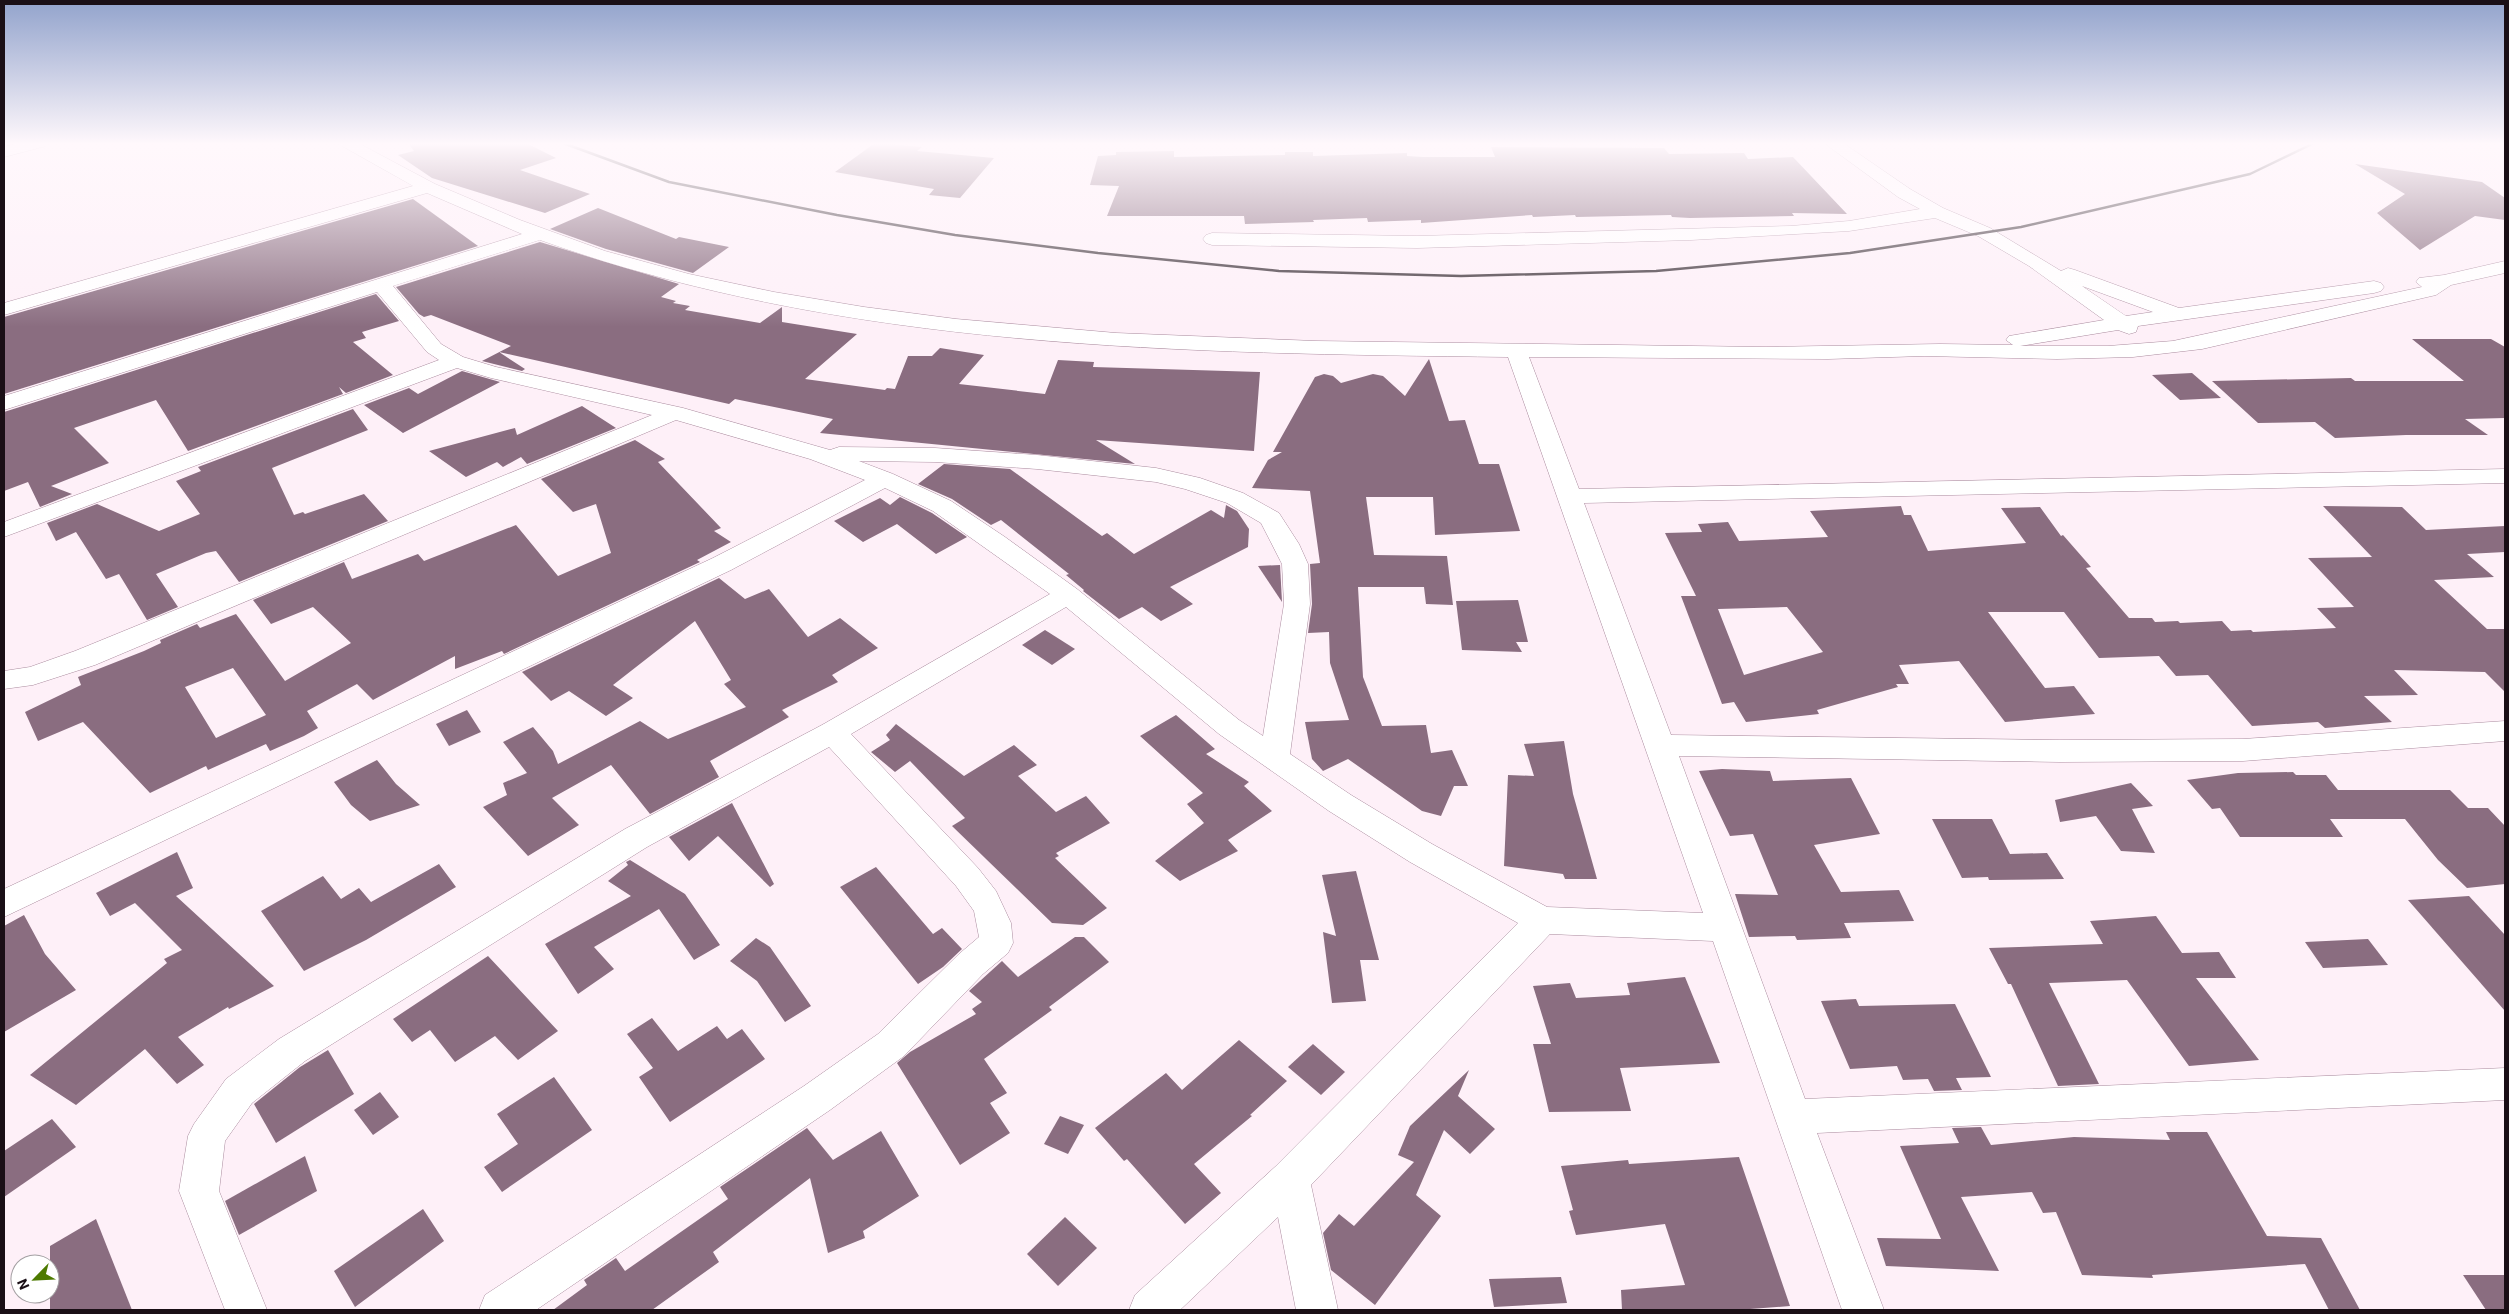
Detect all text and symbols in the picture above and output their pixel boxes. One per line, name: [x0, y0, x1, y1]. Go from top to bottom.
north arrow: [10, 1254, 60, 1304]
text: N: [14, 1277, 32, 1292]

